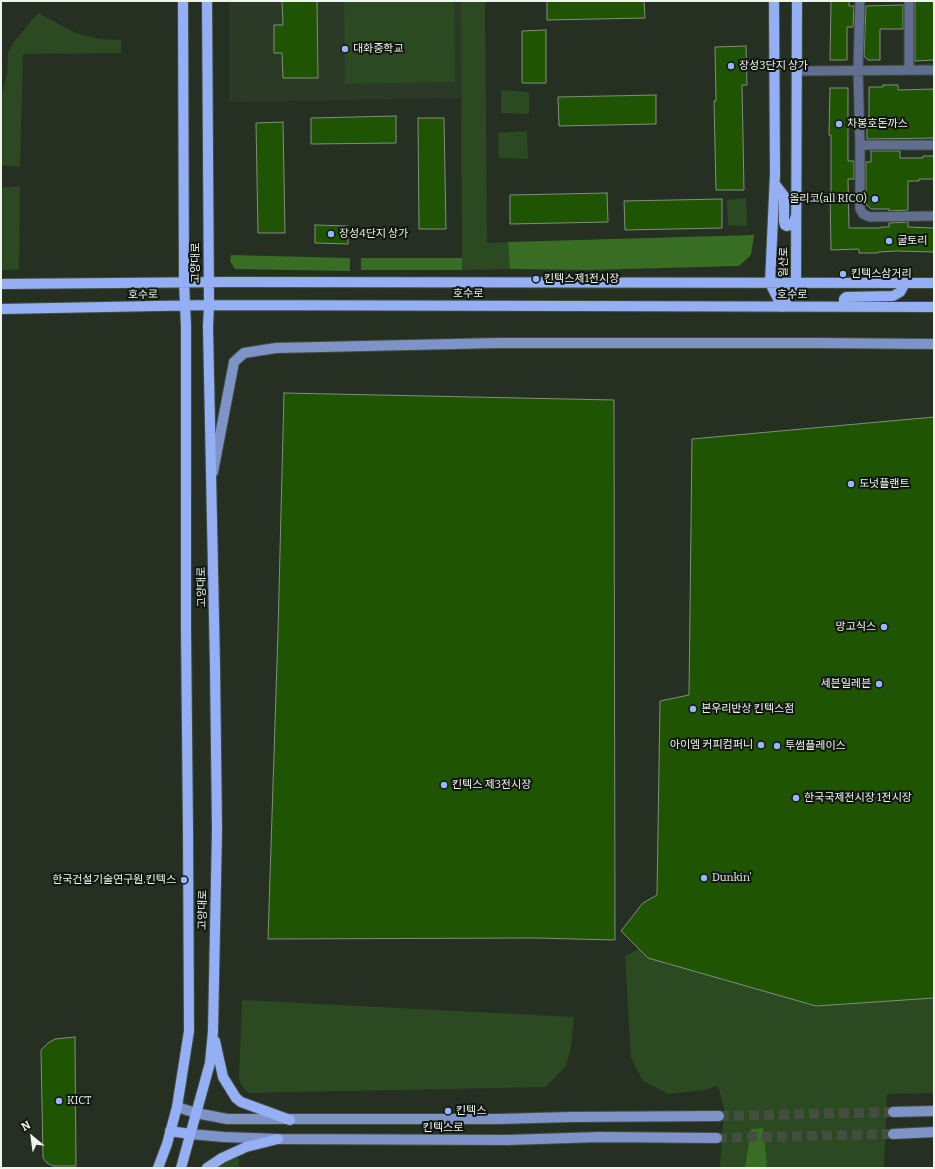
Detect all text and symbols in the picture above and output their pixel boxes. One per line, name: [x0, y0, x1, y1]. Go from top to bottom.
place label: 대화중학교: [353, 42, 404, 56]
marker: 대화중학교: [340, 44, 350, 54]
place label: 장성3단지 상가: [739, 59, 808, 73]
marker: 장성3단지 상가: [726, 61, 736, 71]
place label: 차봉호돈까스: [847, 117, 908, 131]
marker: 차봉호돈까스: [834, 119, 844, 129]
place label: 올리코(all RICO): [789, 192, 867, 206]
marker: 올리코(all RICO): [870, 194, 880, 204]
place label: 장성4단지 상가: [339, 227, 408, 241]
marker: 장성4단지 상가: [326, 229, 336, 239]
place label: 굴토리: [897, 234, 927, 248]
marker: 굴토리: [884, 236, 894, 246]
street label: 고양대로: [189, 243, 203, 283]
street label: 일산로: [777, 247, 791, 277]
place label: 킨텍스삼거리: [851, 267, 912, 281]
marker: 킨텍스삼거리: [838, 269, 848, 279]
place label: 킨텍스제1전시장: [544, 272, 619, 286]
marker: 킨텍스제1전시장: [531, 274, 541, 284]
street label: 호수로: [453, 287, 483, 301]
street label: 호수로: [128, 288, 158, 302]
street label: 호수로: [777, 288, 807, 302]
place label: 도넛플랜트: [859, 477, 910, 491]
marker: 도넛플랜트: [846, 479, 856, 489]
street label: 고양대로: [195, 567, 209, 607]
place label: 망고식스: [836, 620, 876, 634]
marker: 망고식스: [879, 622, 889, 632]
place label: 세븐일레븐: [820, 677, 871, 691]
marker: 세븐일레븐: [874, 679, 884, 689]
place label: 본우리반상 킨텍스점: [701, 702, 794, 716]
marker: 본우리반상 킨텍스점: [688, 704, 698, 714]
place label: 아이엠 커피컴퍼니: [670, 738, 753, 752]
place label: 투썸플레이스: [785, 739, 846, 753]
marker: 아이엠 커피컴퍼니: [756, 740, 766, 750]
marker: 투썸플레이스: [772, 741, 782, 751]
place label: 킨텍스 제3전시장: [452, 778, 531, 792]
marker: 킨텍스 제3전시장: [439, 780, 449, 790]
place label: 한국국제전시장 1전시장: [804, 791, 912, 805]
marker: 한국국제전시장 1전시장: [791, 793, 801, 803]
place label: Dunkin': [712, 871, 752, 885]
place label: 한국건설기술연구원.킨텍스: [52, 873, 176, 887]
marker: Dunkin': [699, 873, 709, 883]
marker: 한국건설기술연구원.킨텍스: [179, 875, 189, 885]
street label: 고양대로: [196, 890, 210, 930]
place label: KICT: [67, 1094, 92, 1108]
marker: KICT: [54, 1096, 64, 1106]
place label: 킨텍스: [456, 1104, 486, 1118]
marker: 킨텍스: [443, 1106, 453, 1116]
north arrow: [12, 1117, 52, 1157]
text: N: [19, 1118, 33, 1134]
street label: 킨텍스로: [423, 1121, 463, 1135]

